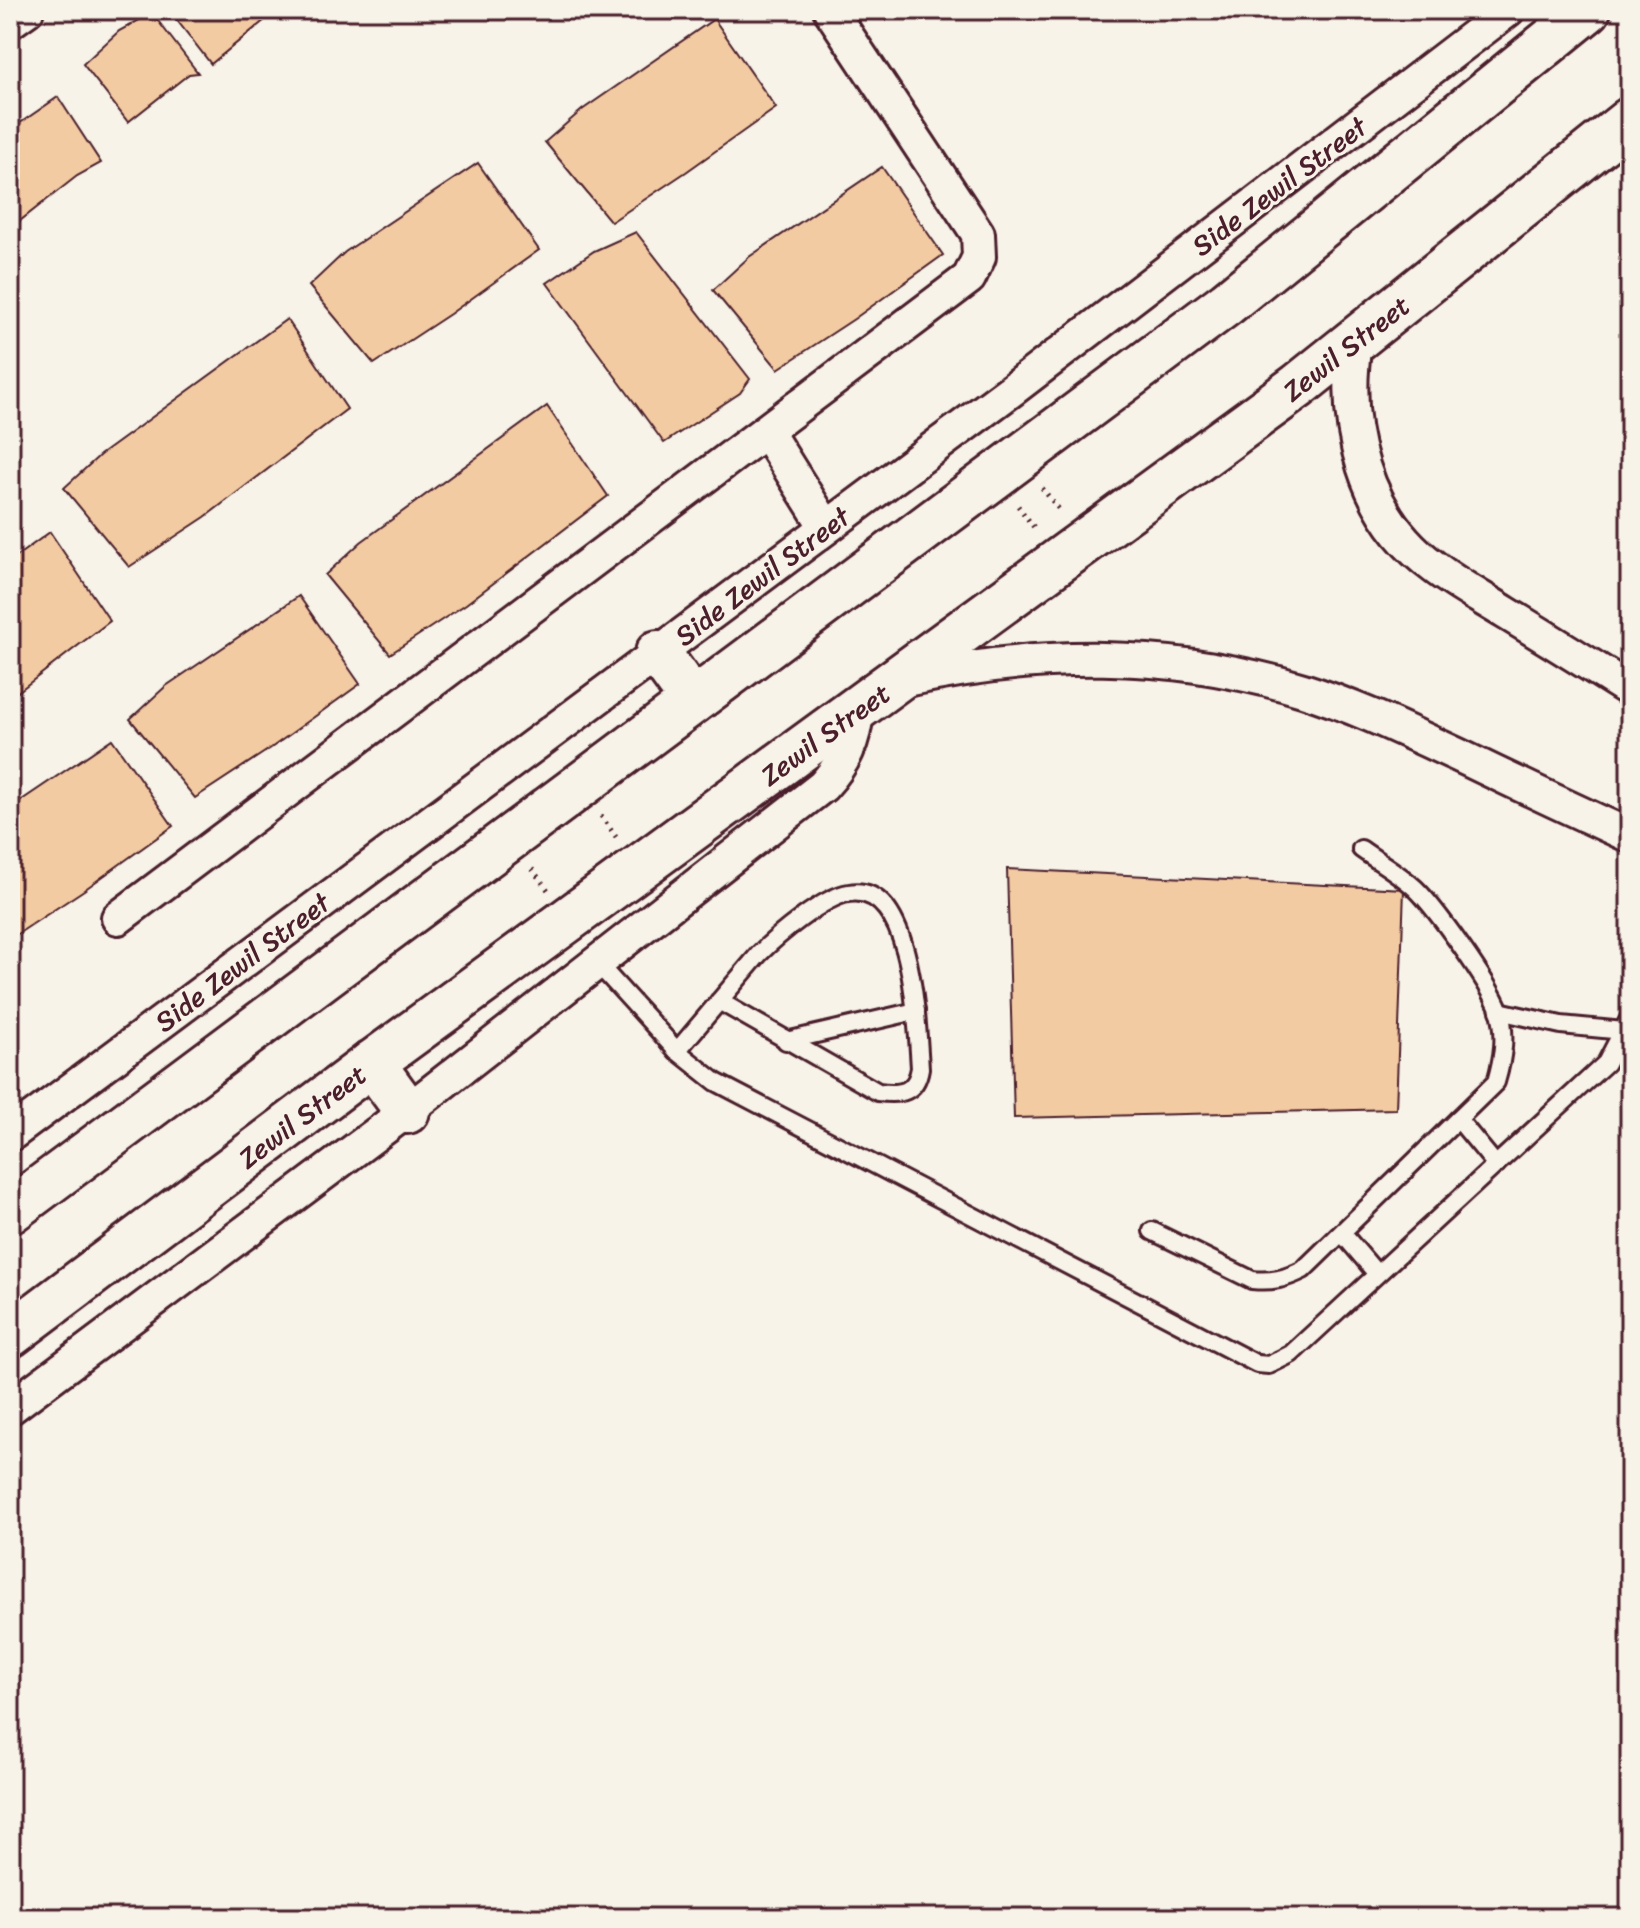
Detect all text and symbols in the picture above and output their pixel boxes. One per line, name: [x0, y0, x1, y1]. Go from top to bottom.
street label: Side Zewil Street: [1181, 103, 1379, 269]
street label: Zewil Street: [1271, 282, 1421, 415]
street label: Side Zewil Street: [664, 493, 862, 659]
street label: Zewil Street: [749, 670, 901, 799]
street label: Side Zewil Street: [144, 879, 342, 1045]
street label: Zewil Street: [227, 1051, 378, 1182]

